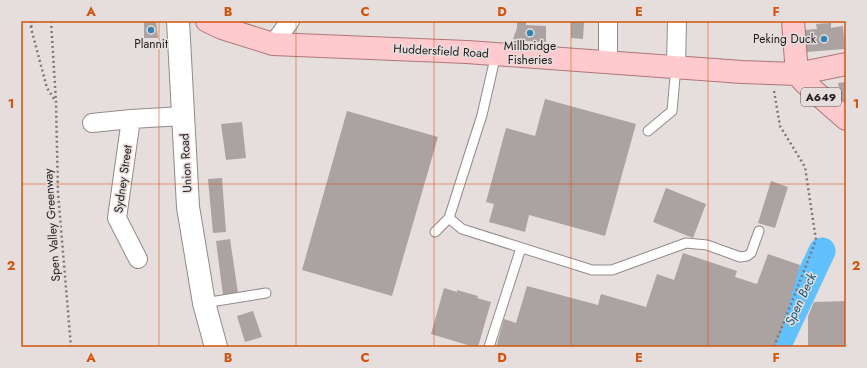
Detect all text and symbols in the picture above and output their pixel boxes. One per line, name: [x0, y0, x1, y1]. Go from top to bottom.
text: A: [85, 2, 96, 21]
text: B: [224, 2, 233, 21]
text: C: [360, 2, 370, 21]
text: D: [497, 2, 507, 21]
text: E: [635, 2, 643, 21]
text: F: [772, 2, 780, 21]
marker: Plannit: [146, 25, 156, 35]
marker: Millbridge Fisheries: [525, 28, 535, 38]
place label: Peking Duck: [753, 30, 817, 48]
marker: Peking Duck: [819, 34, 829, 44]
place label: Plannit: [134, 35, 168, 53]
place label: Millbridge Fisheries: [504, 37, 556, 69]
street label: Huddersfield Road: [393, 40, 489, 62]
road number: A649: [801, 88, 841, 106]
text: 1: [8, 94, 14, 113]
text: 1: [853, 94, 859, 113]
street label: Union Road: [175, 133, 197, 193]
street label: Sydney Street: [109, 144, 137, 214]
street label: Spen Valley Greenway: [39, 167, 65, 282]
text: 2: [7, 256, 15, 275]
text: 2: [852, 256, 860, 275]
water label: Spen Beck: [780, 269, 821, 329]
text: A: [85, 348, 96, 367]
text: B: [224, 348, 233, 367]
text: C: [360, 348, 370, 367]
text: D: [497, 348, 507, 367]
text: E: [635, 348, 643, 367]
text: F: [772, 348, 780, 367]

